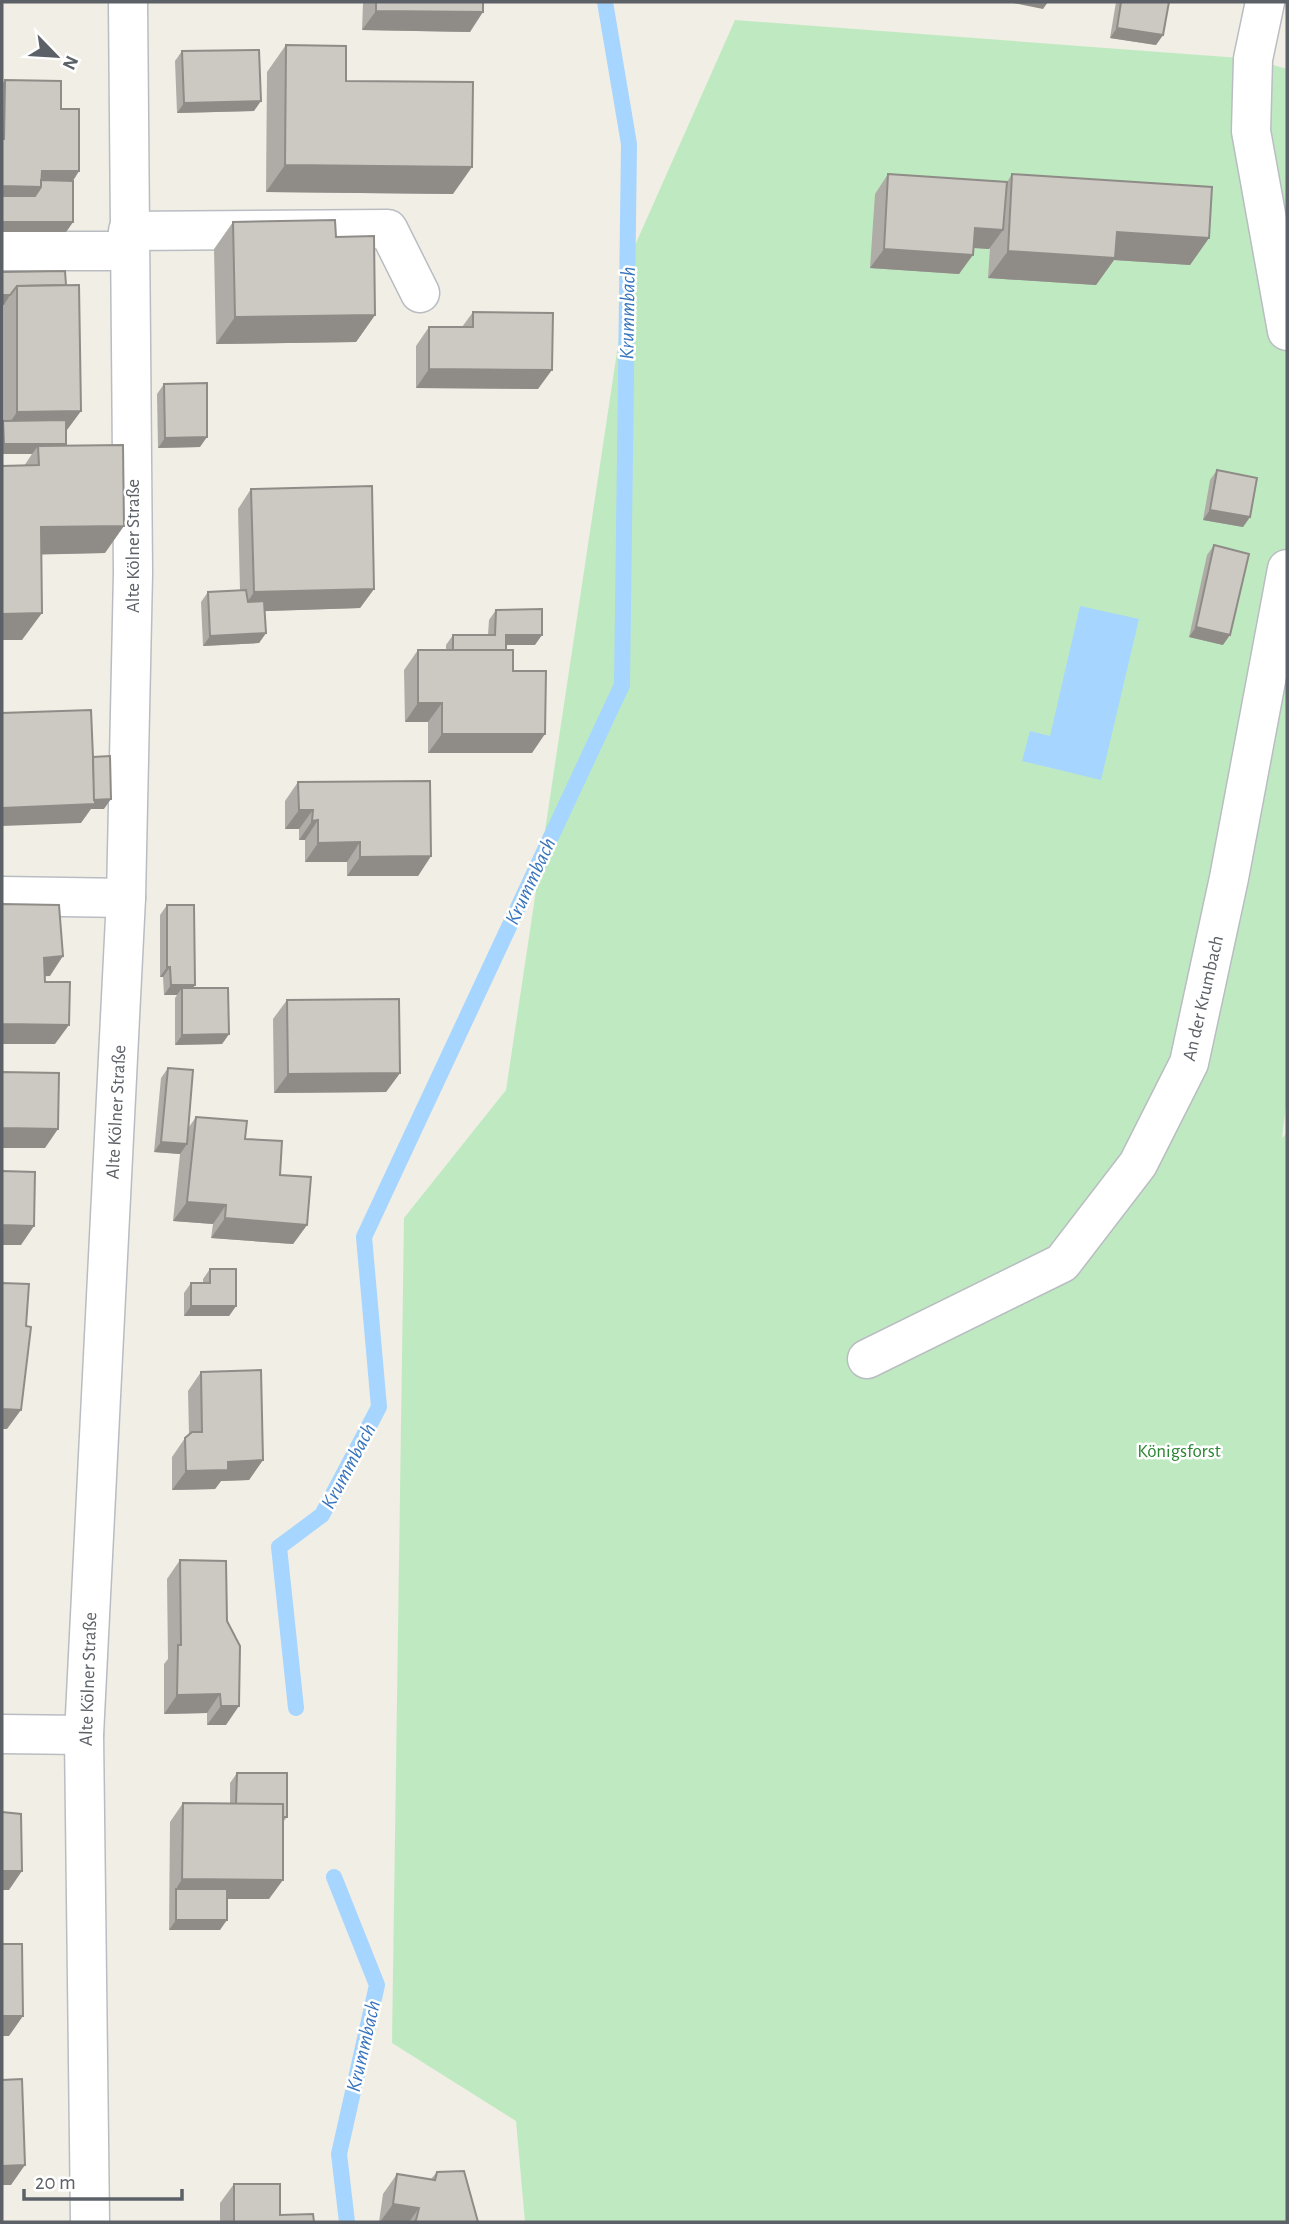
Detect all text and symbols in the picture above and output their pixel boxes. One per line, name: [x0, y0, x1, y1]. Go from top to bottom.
north arrow: [21, 21, 91, 91]
text: N: [59, 53, 81, 73]
water label: Krummbach: [616, 266, 639, 360]
street label: Alte Kölner Straße: [124, 479, 143, 613]
water label: Krummbach: [501, 835, 560, 928]
street label: An der Krumbach: [1180, 934, 1227, 1063]
street label: Alte Kölner Straße: [103, 1045, 129, 1180]
water label: Krummbach: [317, 1420, 380, 1512]
park label: Königsforst: [1137, 1442, 1221, 1461]
street label: Alte Kölner Straße: [77, 1612, 100, 1746]
water label: Krummbach: [343, 1998, 384, 2094]
scale bar: [24, 2158, 182, 2202]
text: 20 m: [35, 2172, 76, 2193]

